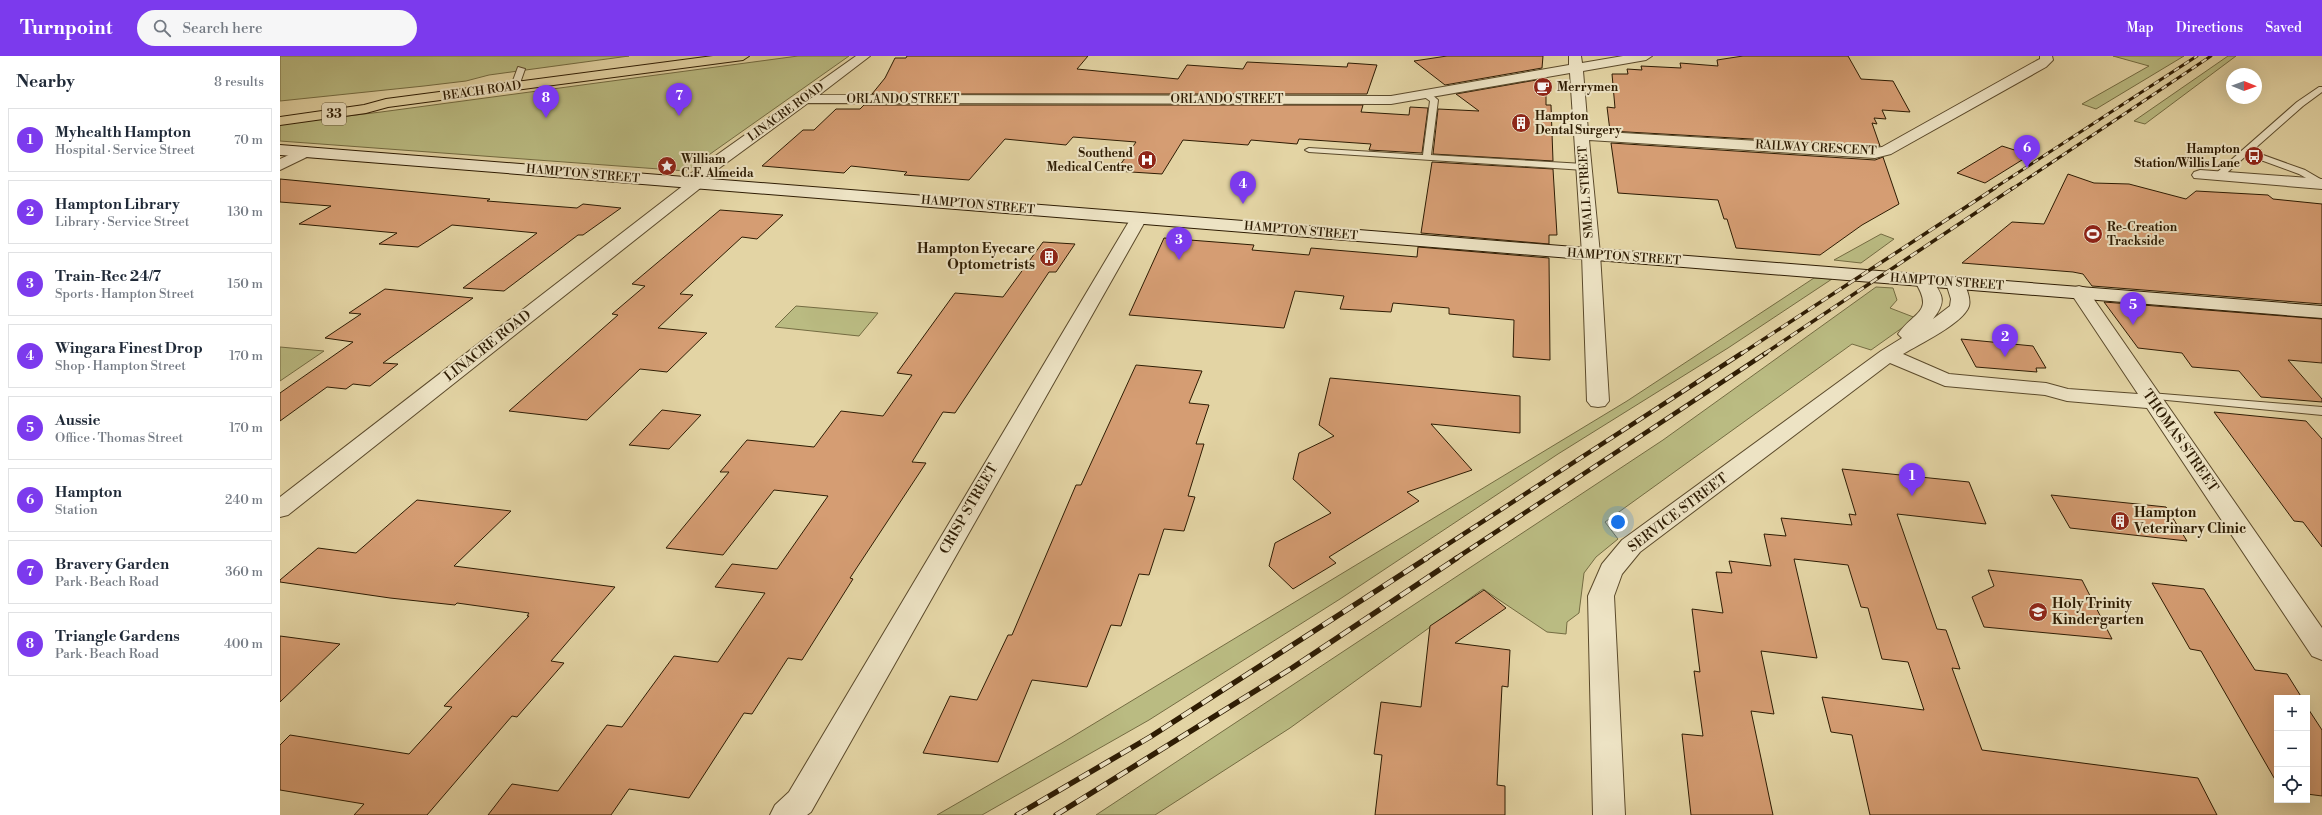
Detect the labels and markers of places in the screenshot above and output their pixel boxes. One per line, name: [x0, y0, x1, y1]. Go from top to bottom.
cafe icon: Merrymen: [1532, 76, 1554, 98]
place label: Merrymen: [1557, 80, 1619, 95]
pin: 7: [666, 83, 692, 116]
pin: 8: [533, 85, 559, 118]
place label: Hampton Dental Surgery: [1535, 109, 1622, 138]
building icon: Hampton Dental Surgery: [1510, 112, 1532, 134]
pin: 6: [2014, 135, 2040, 168]
place label: Hampton Station/Willis Lane: [2134, 142, 2241, 171]
bus stop icon: Hampton Station/Willis Lane: [2243, 145, 2265, 167]
place label: Southend Medical Centre: [1046, 146, 1134, 175]
hospital icon: Southend Medical Centre: [1136, 149, 1158, 171]
place label: William C.F. Almeida: [680, 152, 754, 181]
place icon: William C.F. Almeida: [656, 155, 678, 177]
pin: 4: [1230, 171, 1256, 204]
place label: Re-Creation Trackside: [2107, 220, 2178, 249]
sports icon: Re-Creation Trackside: [2082, 223, 2104, 245]
pin: 3: [1166, 227, 1192, 260]
place label: Hampton Eyecare Optometrists: [917, 240, 1035, 274]
building icon: Hampton Eyecare Optometrists: [1038, 246, 1060, 268]
pin: 5: [2120, 292, 2146, 325]
pin: 2: [1992, 324, 2018, 357]
pin: 1: [1899, 463, 1925, 496]
place label: Hampton Veterinary Clinic: [2133, 504, 2246, 538]
building icon: Hampton Veterinary Clinic: [2109, 510, 2131, 532]
place label: Holy Trinity Kindergarten: [2052, 595, 2144, 629]
school or university icon: Holy Trinity Kindergarten: [2027, 601, 2049, 623]

